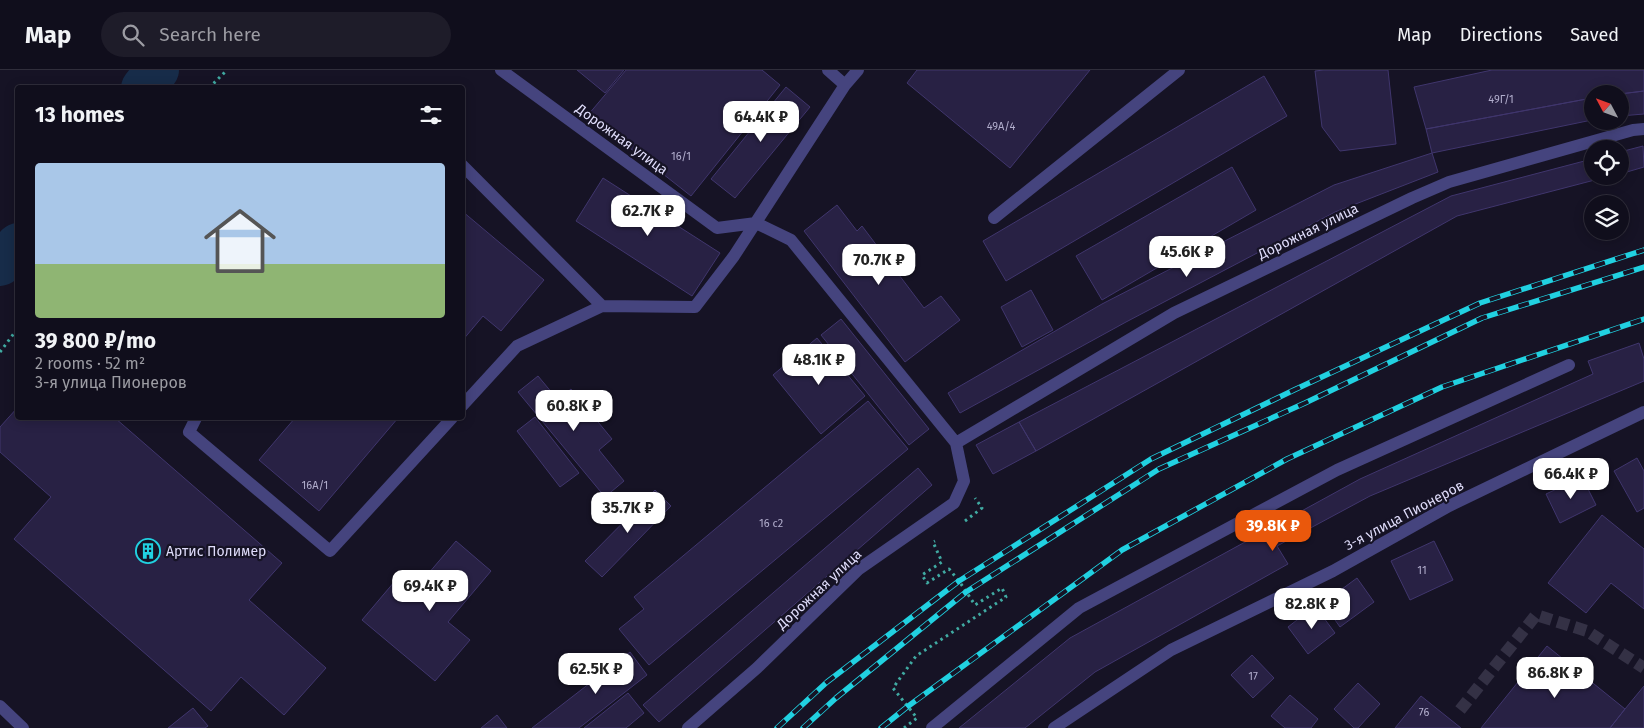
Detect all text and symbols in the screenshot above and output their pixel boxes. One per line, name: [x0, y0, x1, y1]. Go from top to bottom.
search box: [101, 12, 451, 57]
text: Map: [25, 21, 71, 49]
icon: search: [119, 21, 147, 49]
text: Search here: [159, 23, 261, 46]
text: Map: [1397, 24, 1432, 46]
text: Directions: [1460, 24, 1542, 46]
text: Saved: [1570, 24, 1619, 46]
north arrow: [1584, 85, 1629, 130]
map controls: [1584, 85, 1629, 240]
house number: 49Г/1: [1488, 93, 1514, 106]
street label: Дорожная улица: [572, 100, 671, 178]
pin: 64.4K ₽: [715, 100, 807, 143]
icon: filters: [417, 101, 445, 129]
text: 13 homes: [35, 102, 125, 128]
text: 64.4K ₽: [734, 107, 788, 126]
house number: 49А/4: [987, 120, 1015, 133]
button: locate: [1584, 140, 1629, 185]
house number: 16/1: [671, 150, 691, 163]
pin: 62.7K ₽: [602, 194, 694, 237]
button: layers: [1584, 195, 1629, 240]
icon: home: [195, 196, 285, 286]
street label: Дорожная улица: [1254, 200, 1361, 264]
text: 62.7K ₽: [622, 201, 674, 220]
pin: 45.6K ₽: [1141, 236, 1233, 278]
text: 45.6K ₽: [1160, 242, 1214, 261]
pin: 70.7K ₽: [833, 244, 925, 286]
text: 70.7K ₽: [853, 250, 905, 269]
text: 39 800 ₽/mo: [35, 328, 156, 354]
pin: 48.1K ₽: [773, 344, 865, 386]
text: 48.1K ₽: [793, 350, 845, 369]
text: 2 rooms · 52 m²: [35, 354, 145, 373]
text: 3-я улица Пионеров: [35, 373, 187, 392]
pin: 60.8K ₽: [528, 390, 620, 432]
text: 60.8K ₽: [547, 396, 601, 415]
pin: 66.4K ₽: [1525, 458, 1617, 500]
text: 66.4K ₽: [1544, 464, 1598, 483]
street label: 3-я улица Пионеров: [1342, 477, 1467, 554]
house number: 16А/1: [302, 479, 328, 492]
pin: 35.7K ₽: [582, 492, 674, 534]
text: 35.7K ₽: [602, 498, 654, 517]
pin: 39.8K ₽: [1227, 510, 1319, 552]
text: 39.8K ₽: [1246, 516, 1300, 535]
house number: 16 с2: [759, 517, 783, 530]
building icon: Артис Полимер: [135, 538, 161, 564]
place label: Артис Полимер: [166, 543, 266, 560]
street label: Дорожная улица: [773, 546, 865, 634]
house number: 11: [1417, 564, 1427, 577]
pin: 69.4K ₽: [384, 570, 476, 612]
text: 69.4K ₽: [403, 576, 457, 595]
pin: 82.8K ₽: [1266, 588, 1358, 630]
text: 82.8K ₽: [1285, 594, 1339, 613]
pin: 62.5K ₽: [550, 652, 642, 695]
pin: 86.8K ₽: [1509, 656, 1601, 699]
text: 62.5K ₽: [569, 659, 623, 678]
text: 86.8K ₽: [1528, 663, 1582, 682]
house number: 17: [1248, 670, 1258, 683]
house number: 76: [1419, 706, 1429, 719]

